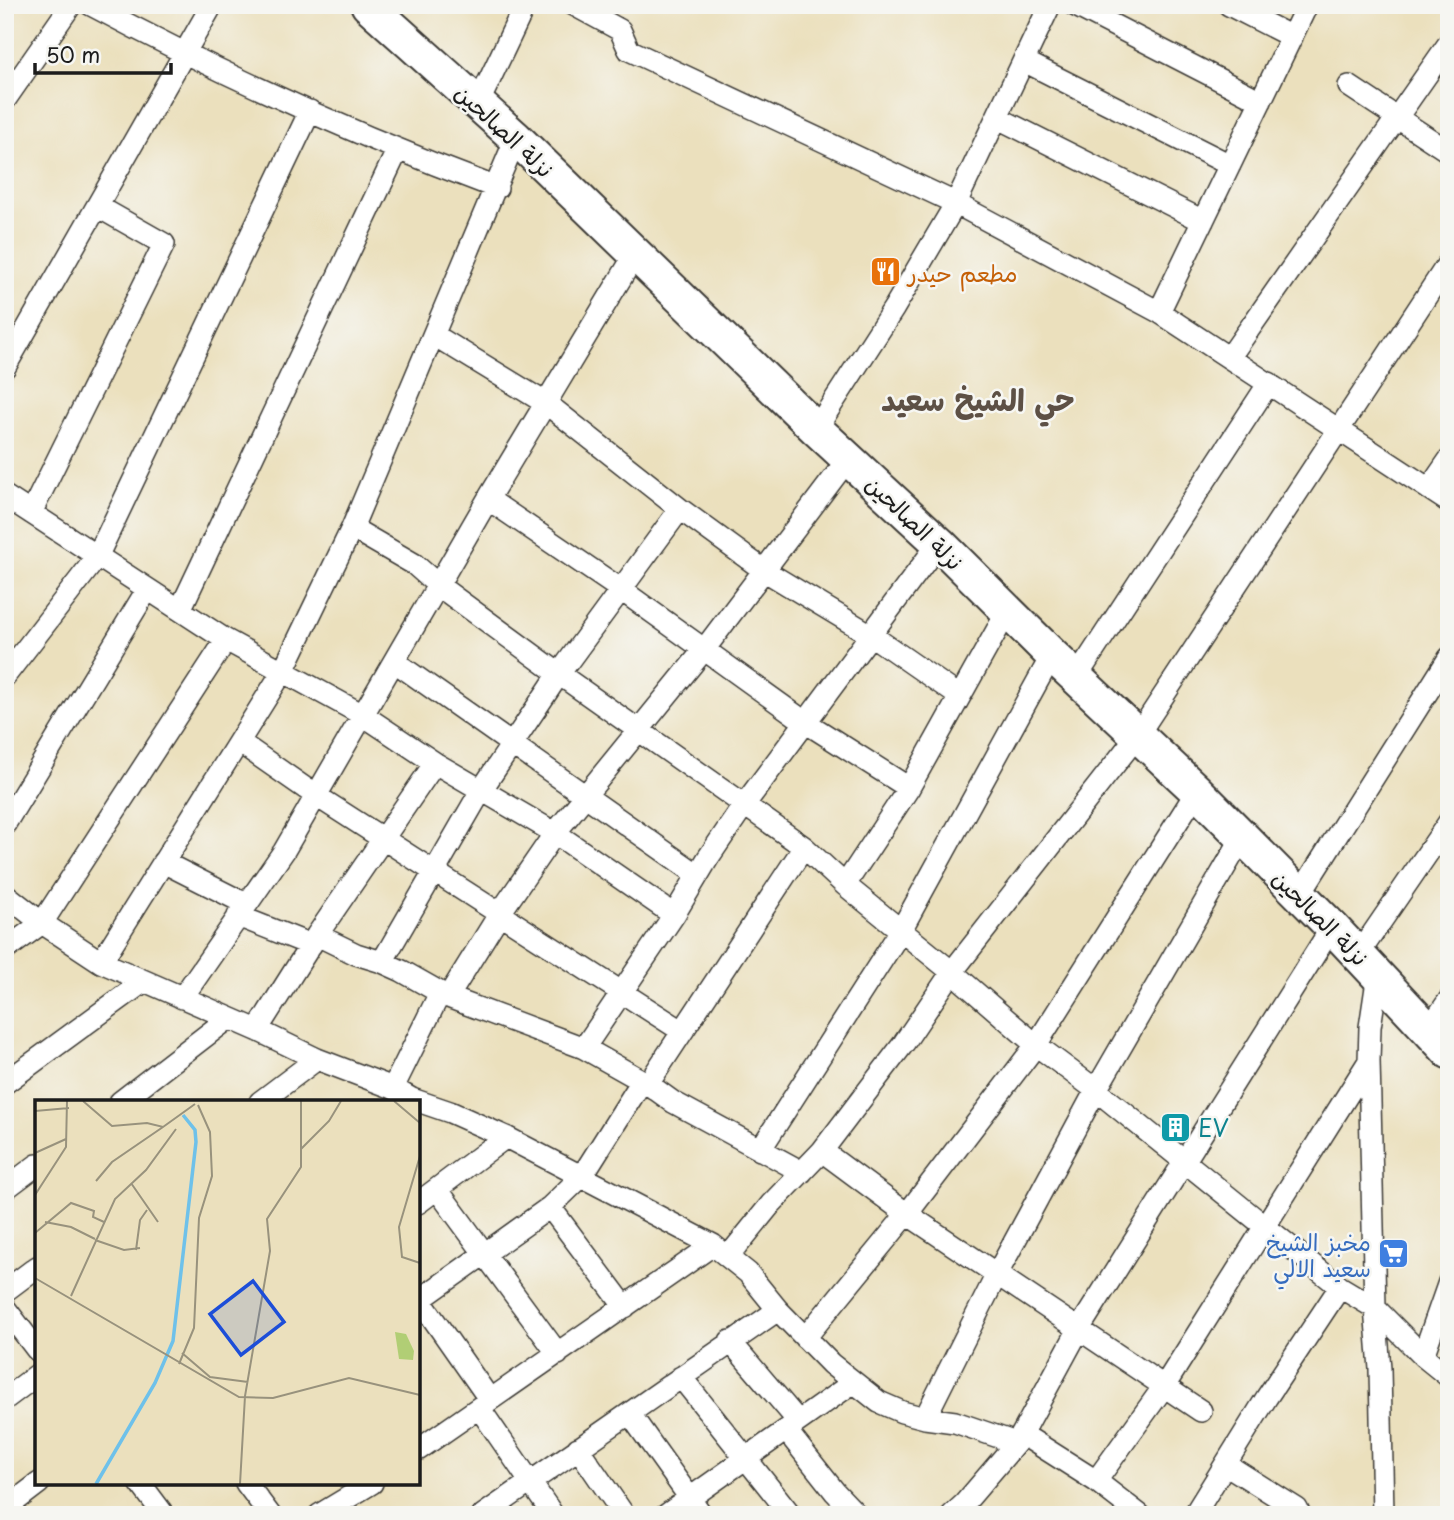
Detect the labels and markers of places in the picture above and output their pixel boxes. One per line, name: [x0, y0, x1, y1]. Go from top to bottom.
restaurant icon: مطعم حيدر: [868, 255, 902, 289]
place label: مطعم حيدر: [906, 255, 1018, 292]
building icon: EV: [1158, 1110, 1192, 1144]
place label: EV: [1198, 1110, 1229, 1145]
place label: مخبز الشيخ سعيد الالي: [1266, 1224, 1371, 1290]
supermarket icon: مخبز الشيخ سعيد الالي: [1377, 1237, 1411, 1271]

